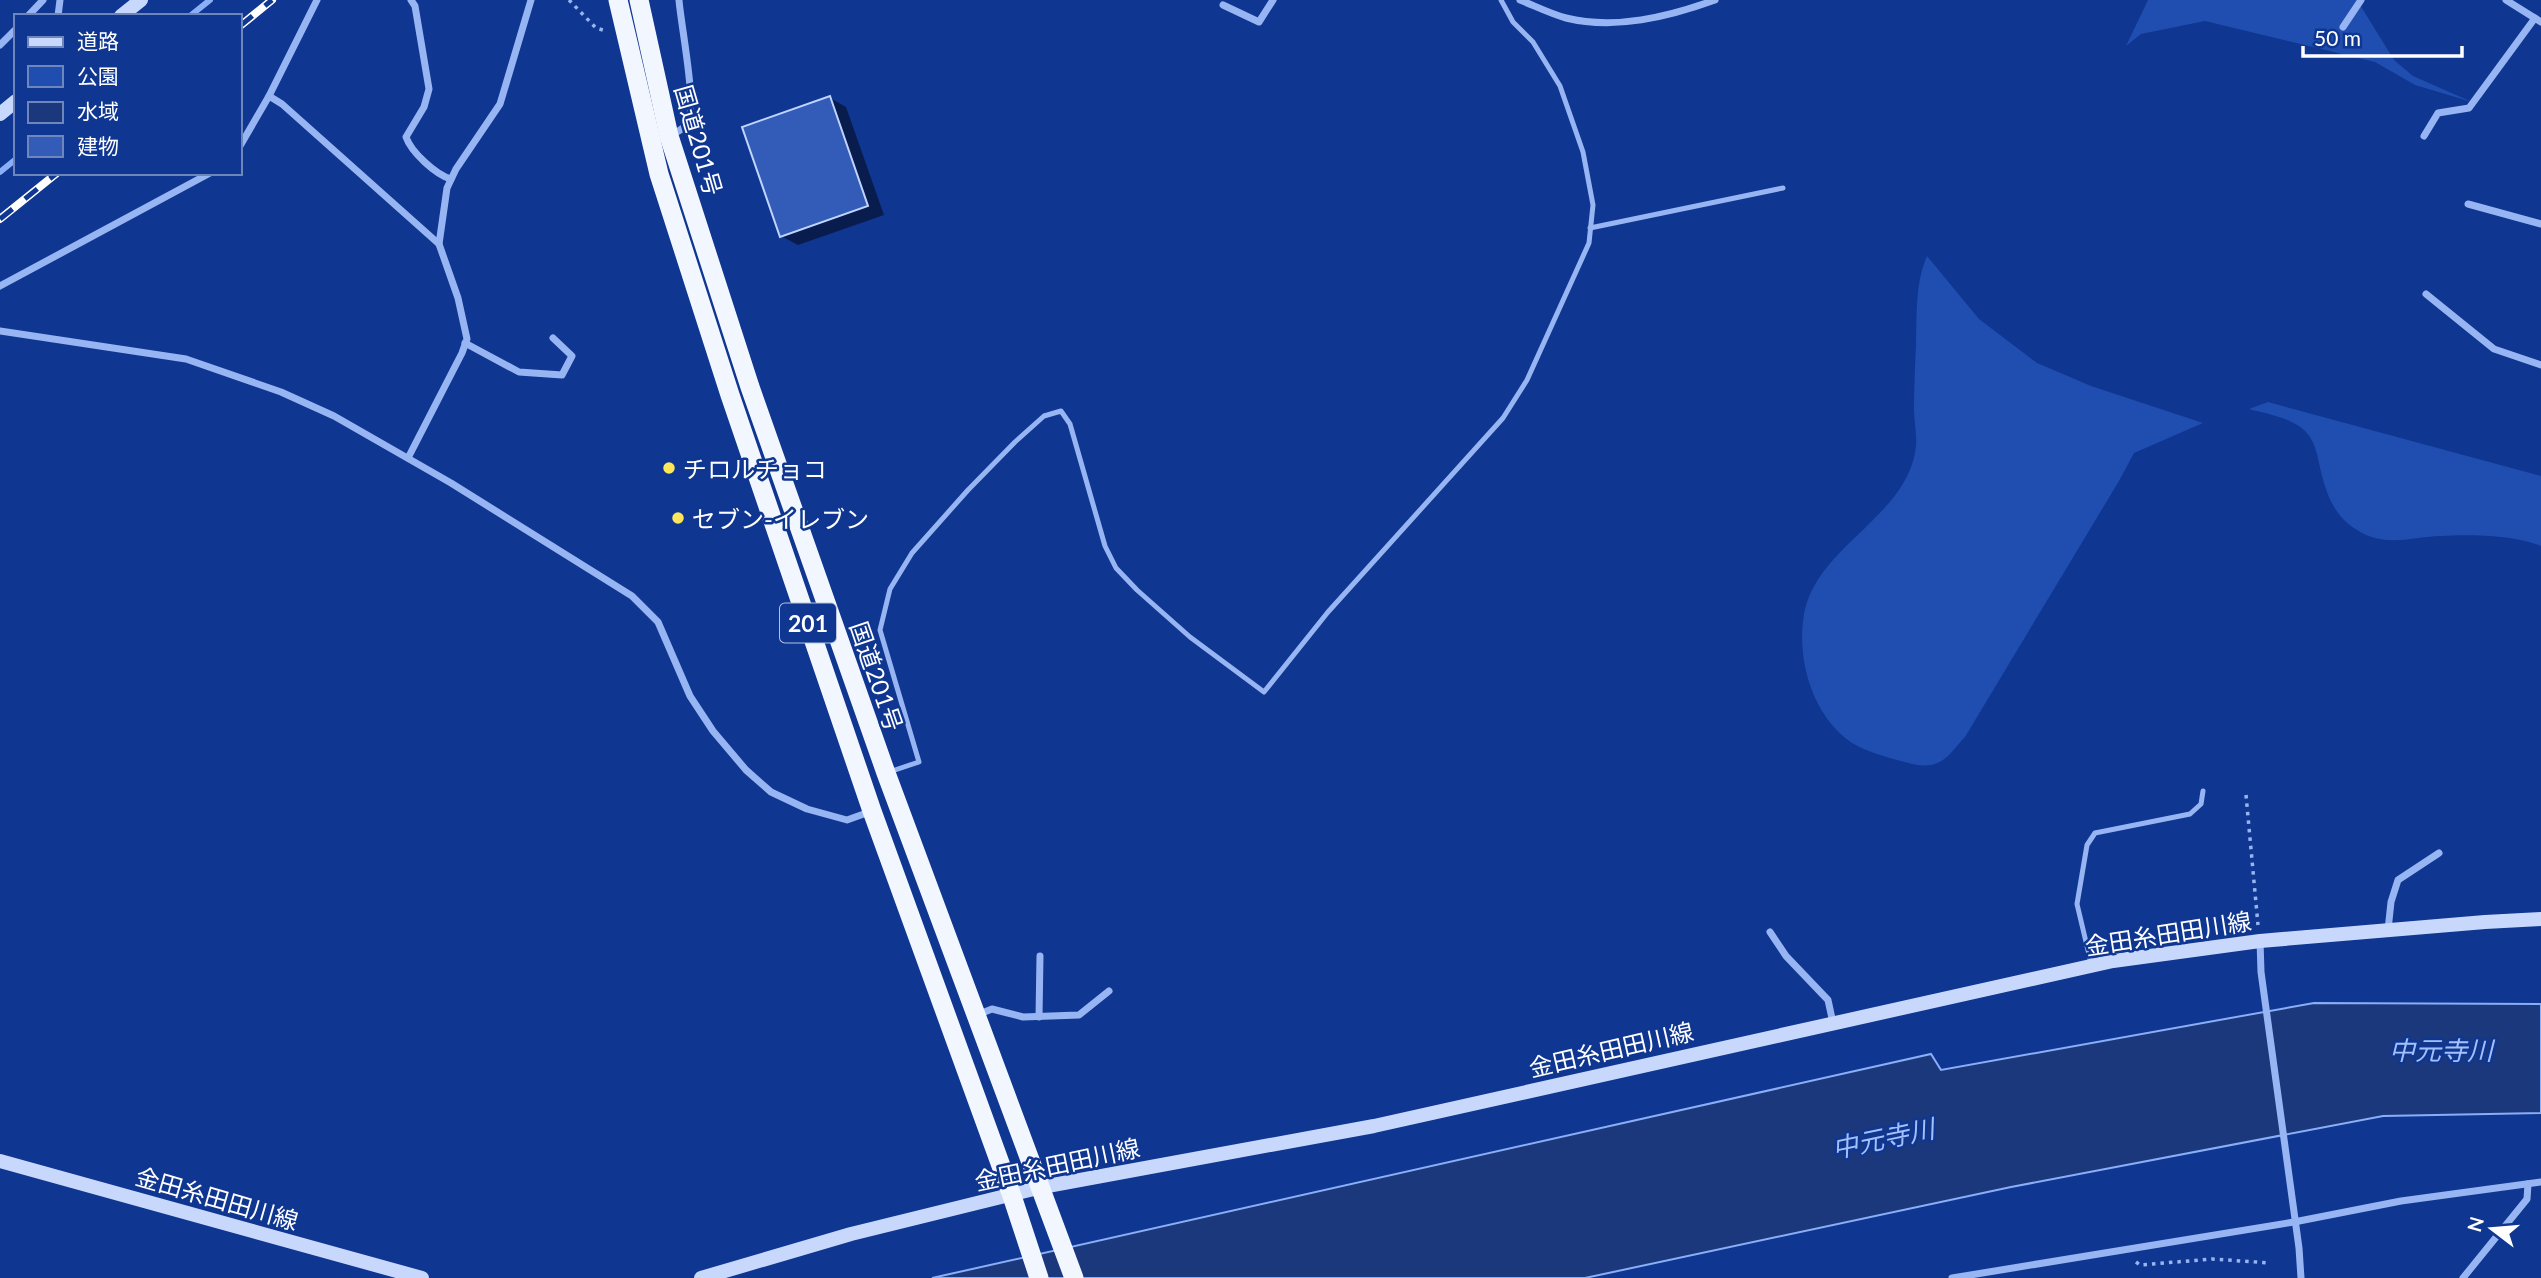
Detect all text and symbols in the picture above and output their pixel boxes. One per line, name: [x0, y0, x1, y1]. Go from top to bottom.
legend: [14, 14, 242, 175]
scale bar: [2303, 14, 2462, 58]
text: 50 m: [2314, 25, 2361, 50]
text: 道路: [77, 28, 119, 53]
text: 公園: [77, 63, 119, 88]
street label: 国道201号: [669, 81, 729, 199]
text: 水域: [77, 98, 119, 123]
text: 建物: [77, 133, 119, 158]
place label: チロルチョコ: [683, 454, 827, 483]
marker: チロルチョコ: [661, 460, 677, 476]
place label: セブン-イレブン: [692, 504, 869, 533]
marker: セブン-イレブン: [670, 510, 686, 526]
road number: 201: [780, 604, 836, 642]
street label: 国道201号: [845, 617, 909, 735]
street label: 金田糸田田川線: [2083, 906, 2253, 960]
street label: 金田糸田田川線: [1526, 1016, 1696, 1082]
water label: 中元寺川: [2389, 1034, 2496, 1066]
water label: 中元寺川: [1829, 1111, 1940, 1164]
street label: 金田糸田田川線: [972, 1132, 1142, 1196]
street label: 金田糸田田川線: [132, 1161, 302, 1235]
north arrow: [2457, 1194, 2527, 1264]
text: N: [2462, 1214, 2488, 1234]

